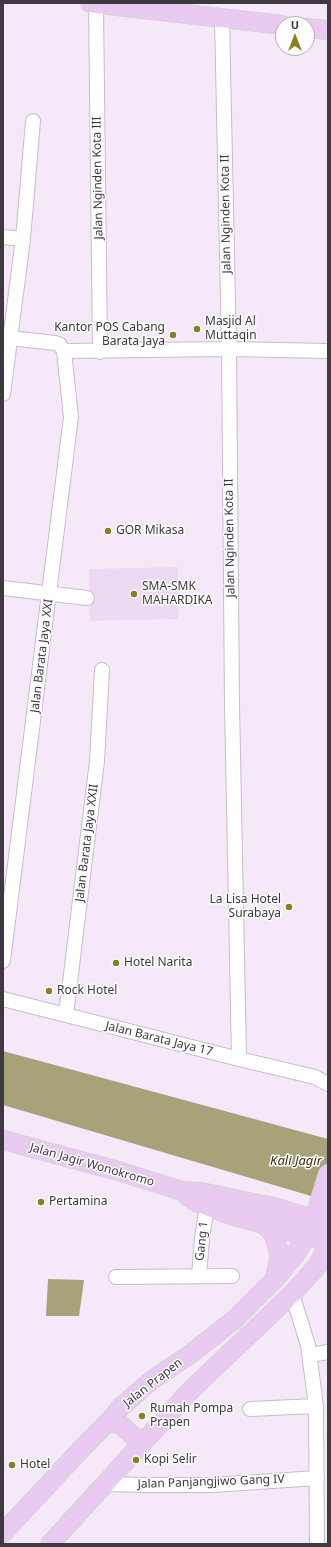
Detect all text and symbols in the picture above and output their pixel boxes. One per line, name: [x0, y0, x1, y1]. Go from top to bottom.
north arrow: [275, 16, 315, 56]
text: U: [291, 17, 299, 32]
street label: Jalan Nginden Kota III: [90, 116, 106, 240]
street label: Jalan Nginden Kota II: [218, 154, 234, 274]
place label: Masjid Al Muttaqin: [205, 315, 257, 343]
place label: Kantor POS Cabang Barata Jaya: [54, 321, 165, 349]
marker: Masjid Al Muttaqin: [192, 324, 202, 334]
marker: Kantor POS Cabang Barata Jaya: [168, 330, 178, 340]
street label: Jalan Nginden Kota II: [222, 478, 238, 598]
place label: GOR Mikasa: [116, 524, 184, 538]
marker: GOR Mikasa: [103, 526, 113, 536]
place label: SMA-SMK MAHARDIKA: [142, 580, 212, 608]
marker: SMA-SMK MAHARDIKA: [129, 589, 139, 599]
street label: Jalan Barata Jaya XXI: [28, 598, 56, 714]
street label: Jalan Barata Jaya XXII: [73, 783, 101, 903]
place label: La Lisa Hotel Surabaya: [210, 893, 281, 921]
marker: La Lisa Hotel Surabaya: [284, 902, 294, 912]
place label: Hotel Narita: [124, 956, 192, 970]
marker: Hotel Narita: [111, 958, 121, 968]
place label: Rock Hotel: [57, 984, 117, 998]
marker: Rock Hotel: [44, 986, 54, 996]
street label: Jalan Barata Jaya 17: [104, 1019, 214, 1059]
street label: Jalan Jagir Wonokromo: [28, 1140, 156, 1190]
water label: Kali Jagir: [270, 1153, 322, 1169]
place label: Pertamina: [49, 1195, 108, 1209]
marker: Pertamina: [36, 1197, 46, 1207]
street label: Gang 1: [193, 1220, 211, 1262]
street label: Jalan Prapen: [121, 1356, 185, 1410]
place label: Rumah Pompa Prapen: [150, 1402, 233, 1430]
marker: Rumah Pompa Prapen: [137, 1411, 147, 1421]
place label: Kopi Selir: [144, 1453, 197, 1467]
marker: Kopi Selir: [131, 1455, 141, 1465]
place label: Hotel: [20, 1458, 50, 1472]
marker: Hotel: [7, 1460, 17, 1470]
street label: Jalan Panjangjiwo Gang IV: [137, 1472, 285, 1492]

